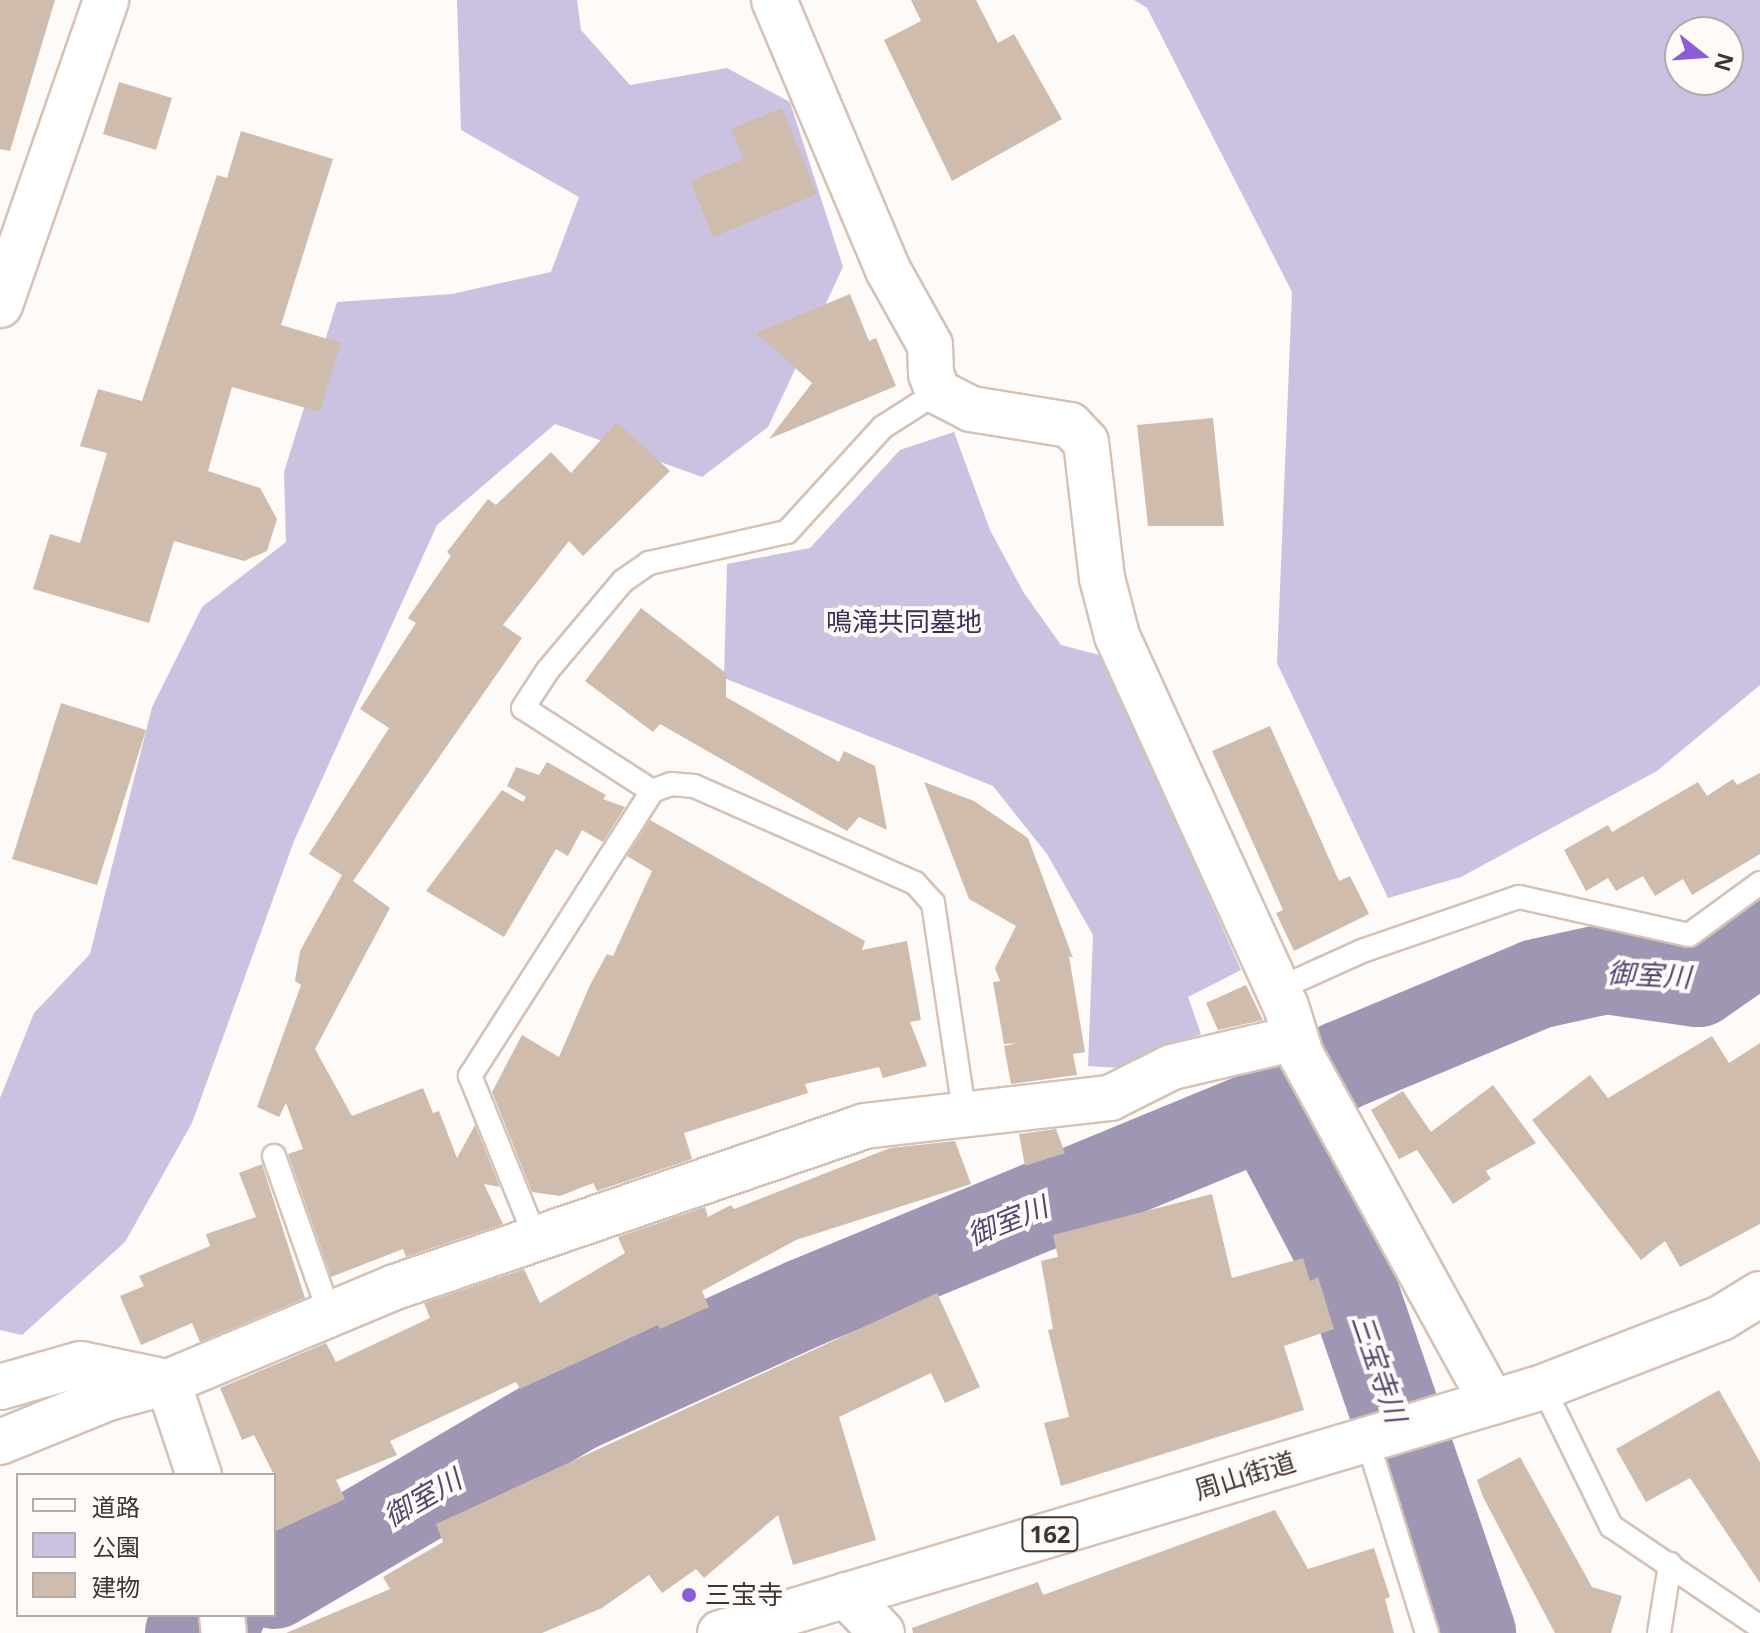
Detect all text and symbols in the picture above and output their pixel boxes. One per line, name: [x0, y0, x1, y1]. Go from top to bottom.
north arrow: [1664, 16, 1744, 96]
text: N: [1708, 49, 1742, 75]
park label: 鳴滝共同墓地: [826, 606, 982, 638]
water label: 御室川: [1606, 955, 1692, 993]
water label: 御室川: [962, 1189, 1052, 1251]
water label: 三宝寺川: [1346, 1310, 1414, 1426]
street label: 周山街道: [1191, 1446, 1299, 1506]
water label: 御室川: [377, 1461, 467, 1533]
legend: [16, 1473, 276, 1617]
text: 道路: [92, 1490, 140, 1523]
road number: 162: [1020, 1514, 1080, 1554]
text: 公園: [92, 1530, 140, 1563]
text: 建物: [92, 1570, 140, 1603]
place label: 三宝寺: [705, 1579, 783, 1611]
marker: 三宝寺: [680, 1586, 698, 1604]

